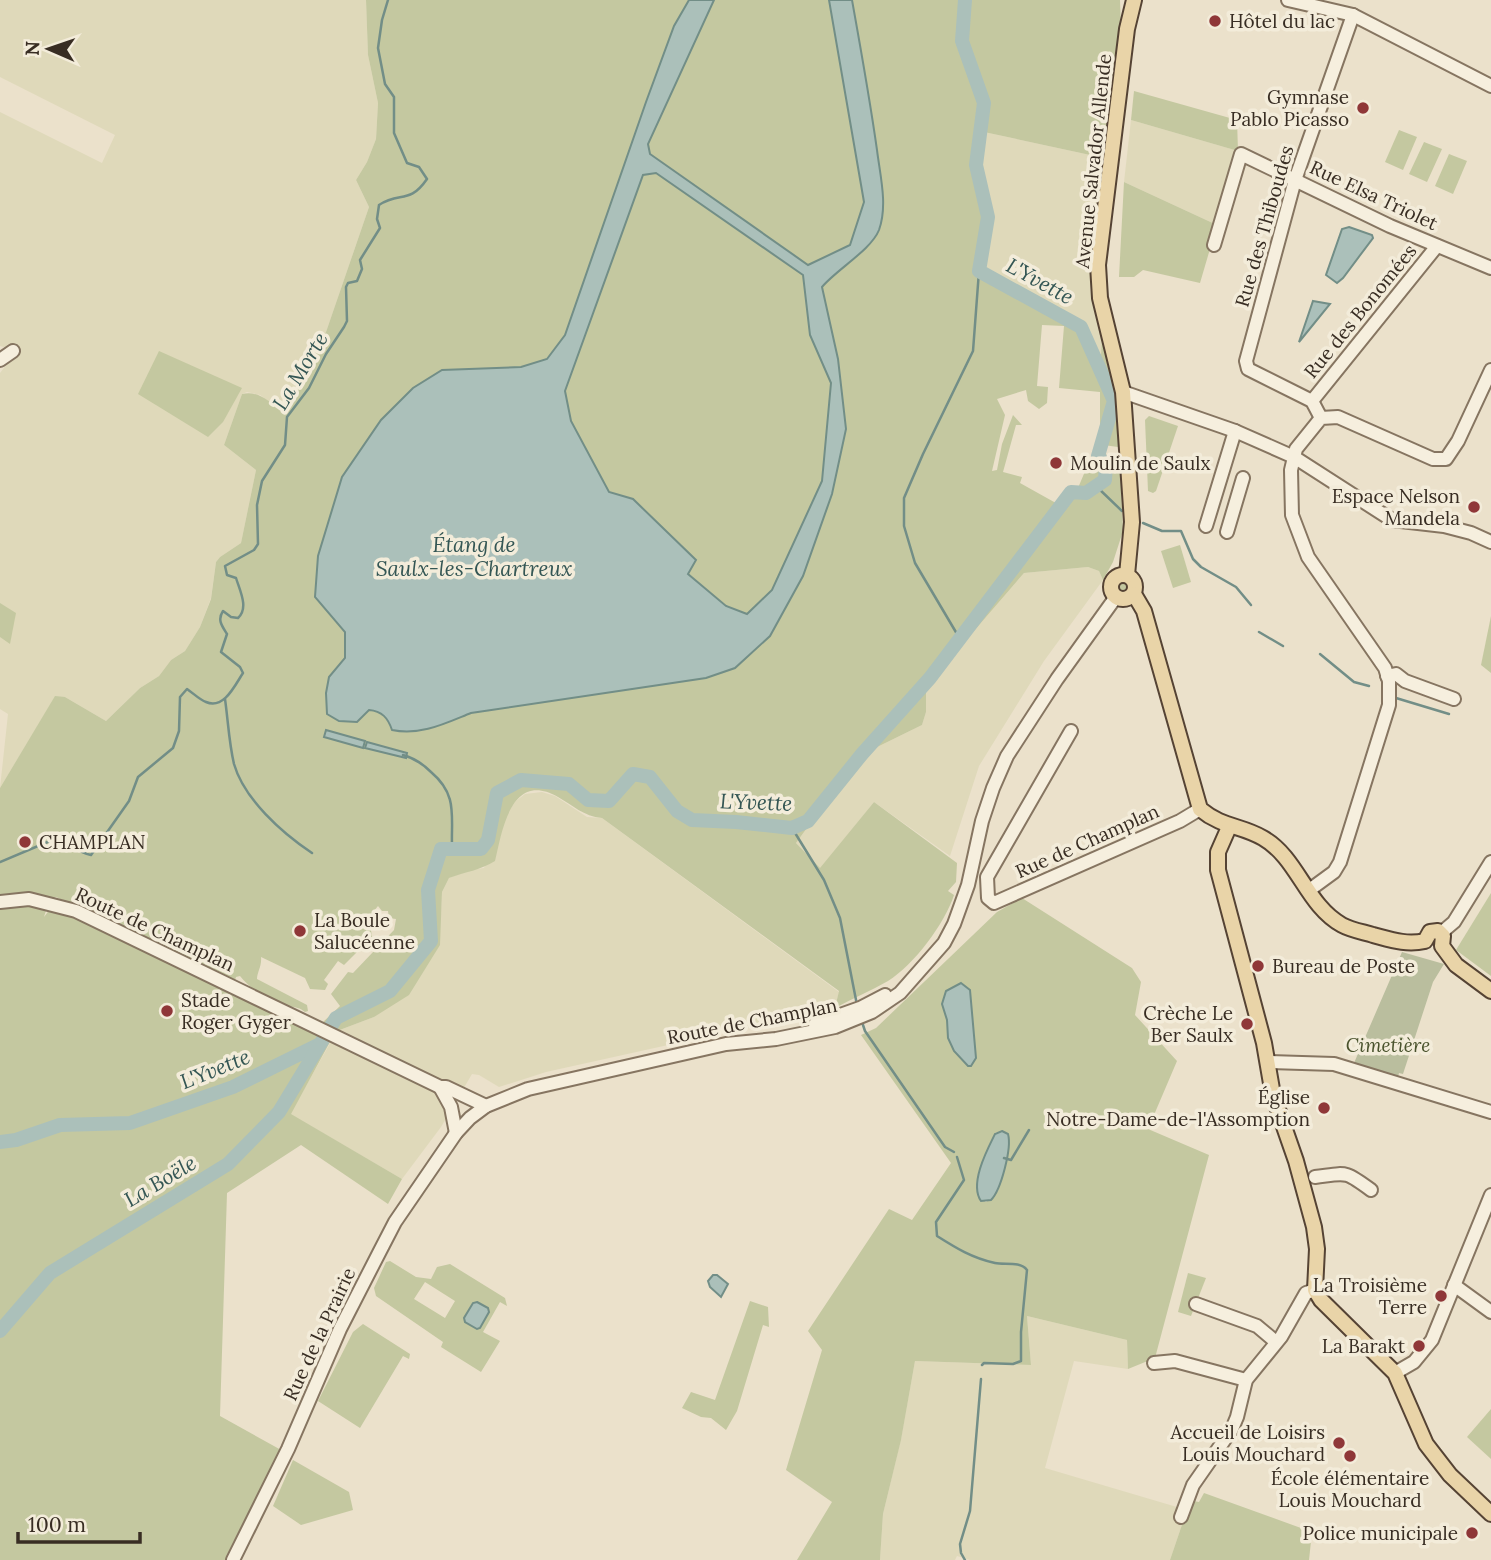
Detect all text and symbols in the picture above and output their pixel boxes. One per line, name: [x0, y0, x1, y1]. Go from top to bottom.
place label: Hôtel du lac: [1229, 9, 1335, 33]
marker: Hôtel du lac: [1207, 13, 1223, 29]
north arrow: [14, 14, 84, 84]
text: N: [20, 40, 44, 56]
street label: Avenue Salvador Allende: [1070, 52, 1116, 271]
place label: Gymnase Pablo Picasso: [1230, 85, 1349, 131]
marker: Gymnase Pablo Picasso: [1355, 100, 1371, 116]
street label: Rue des Thiboudes: [1229, 142, 1299, 310]
street label: Rue Elsa Triolet: [1306, 155, 1442, 235]
street label: Rue des Bonomées: [1298, 239, 1422, 383]
water label: L'Yvette: [1002, 252, 1078, 310]
water label: La Morte: [266, 327, 334, 415]
place label: Moulin de Saulx: [1070, 451, 1211, 475]
marker: Moulin de Saulx: [1048, 455, 1064, 471]
place label: Espace Nelson Mandela: [1332, 484, 1460, 530]
marker: Espace Nelson Mandela: [1466, 499, 1482, 515]
water label: Étang de Saulx-les-Chartreux: [376, 531, 572, 582]
water label: L'Yvette: [719, 787, 793, 817]
street label: Rue de Champlan: [1012, 799, 1162, 883]
place label: CHAMPLAN: [39, 830, 146, 854]
marker: CHAMPLAN: [17, 834, 33, 850]
street label: Route de Champlan: [72, 882, 238, 976]
place label: La Boule Salucéenne: [314, 908, 415, 954]
marker: La Boule Salucéenne: [292, 923, 308, 939]
place label: Bureau de Poste: [1272, 954, 1415, 978]
marker: Bureau de Poste: [1250, 958, 1266, 974]
place label: Stade Roger Gyger: [181, 988, 292, 1034]
street label: Route de Champlan: [665, 993, 839, 1049]
place label: Crèche Le Ber Saulx: [1143, 1001, 1233, 1047]
marker: Stade Roger Gyger: [159, 1003, 175, 1019]
marker: Crèche Le Ber Saulx: [1239, 1016, 1255, 1032]
park label: Cimetière: [1346, 1033, 1430, 1057]
water label: L'Yvette: [176, 1043, 254, 1095]
place label: Église Notre-Dame-de-l'Assomption: [1046, 1085, 1310, 1131]
marker: Église Notre-Dame-de-l'Assomption: [1316, 1100, 1332, 1116]
water label: La Boële: [119, 1149, 201, 1213]
street label: Rue de la Prairie: [278, 1264, 360, 1404]
place label: La Troisième Terre: [1313, 1273, 1427, 1319]
marker: La Troisième Terre: [1433, 1288, 1449, 1304]
place label: La Barakt: [1322, 1334, 1406, 1358]
marker: La Barakt: [1411, 1338, 1427, 1354]
place label: Accueil de Loisirs Louis Mouchard: [1170, 1420, 1325, 1466]
marker: Accueil de Loisirs Louis Mouchard: [1331, 1435, 1347, 1451]
marker: École élémentaire Louis Mouchard: [1342, 1448, 1358, 1464]
place label: École élémentaire Louis Mouchard: [1271, 1466, 1429, 1512]
scale bar: [18, 1500, 140, 1544]
text: 100 m: [28, 1511, 86, 1538]
place label: Police municipale: [1302, 1521, 1458, 1545]
marker: Police municipale: [1464, 1525, 1480, 1541]

